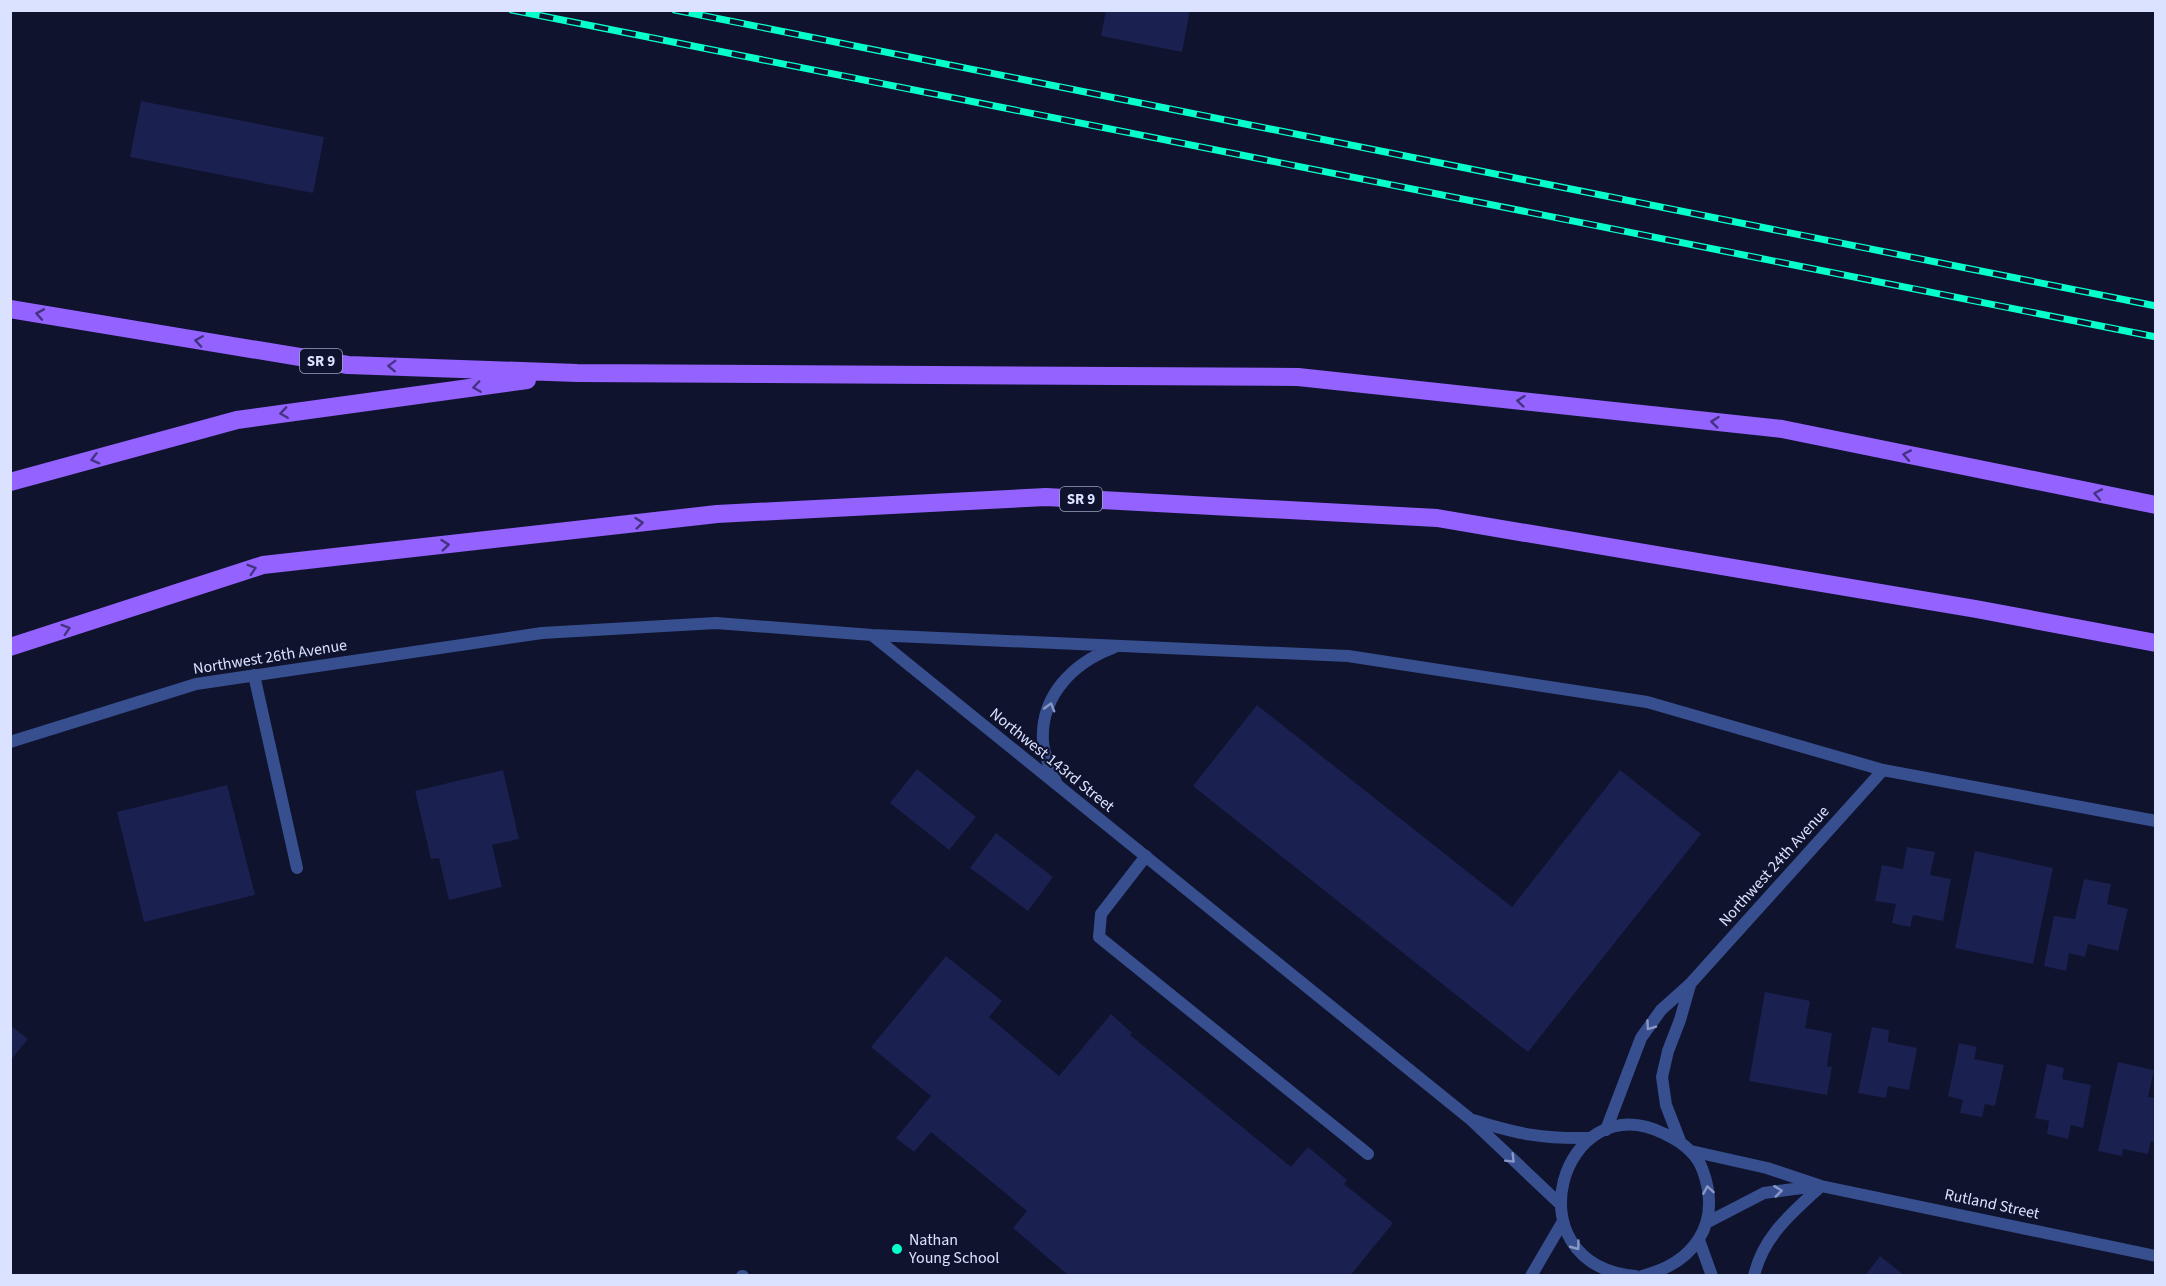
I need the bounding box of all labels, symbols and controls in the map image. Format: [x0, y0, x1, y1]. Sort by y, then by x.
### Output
one-way arrow [35, 309, 44, 321]
one-way arrow [195, 335, 204, 347]
road number: SR 9 [300, 349, 342, 373]
one-way arrow [388, 360, 397, 373]
one-way arrow [473, 380, 482, 392]
one-way arrow [1517, 395, 1526, 408]
one-way arrow [279, 407, 289, 419]
one-way arrow [1710, 416, 1720, 429]
one-way arrow [1902, 449, 1912, 462]
one-way arrow [90, 452, 101, 464]
road number: SR 9 [1060, 487, 1102, 511]
one-way arrow [2093, 488, 2103, 501]
one-way arrow [634, 517, 643, 530]
one-way arrow [440, 539, 449, 551]
one-way arrow [246, 564, 257, 576]
one-way arrow [60, 624, 71, 636]
street label: Northwest 26th Avenue [191, 634, 349, 680]
one-way arrow [1043, 702, 1055, 713]
street label: Northwest 143rd Street [985, 703, 1119, 818]
street label: Northwest 24th Avenue [1714, 801, 1834, 931]
one-way arrow [1646, 1019, 1657, 1030]
one-way arrow [1504, 1151, 1515, 1162]
street label: Rutland Street [1943, 1183, 2042, 1225]
one-way arrow [1702, 1185, 1715, 1195]
one-way arrow [1774, 1186, 1783, 1198]
place label: Nathan Young School [908, 1229, 999, 1269]
one-way arrow [1568, 1239, 1579, 1250]
marker: Nathan Young School [890, 1242, 904, 1256]

